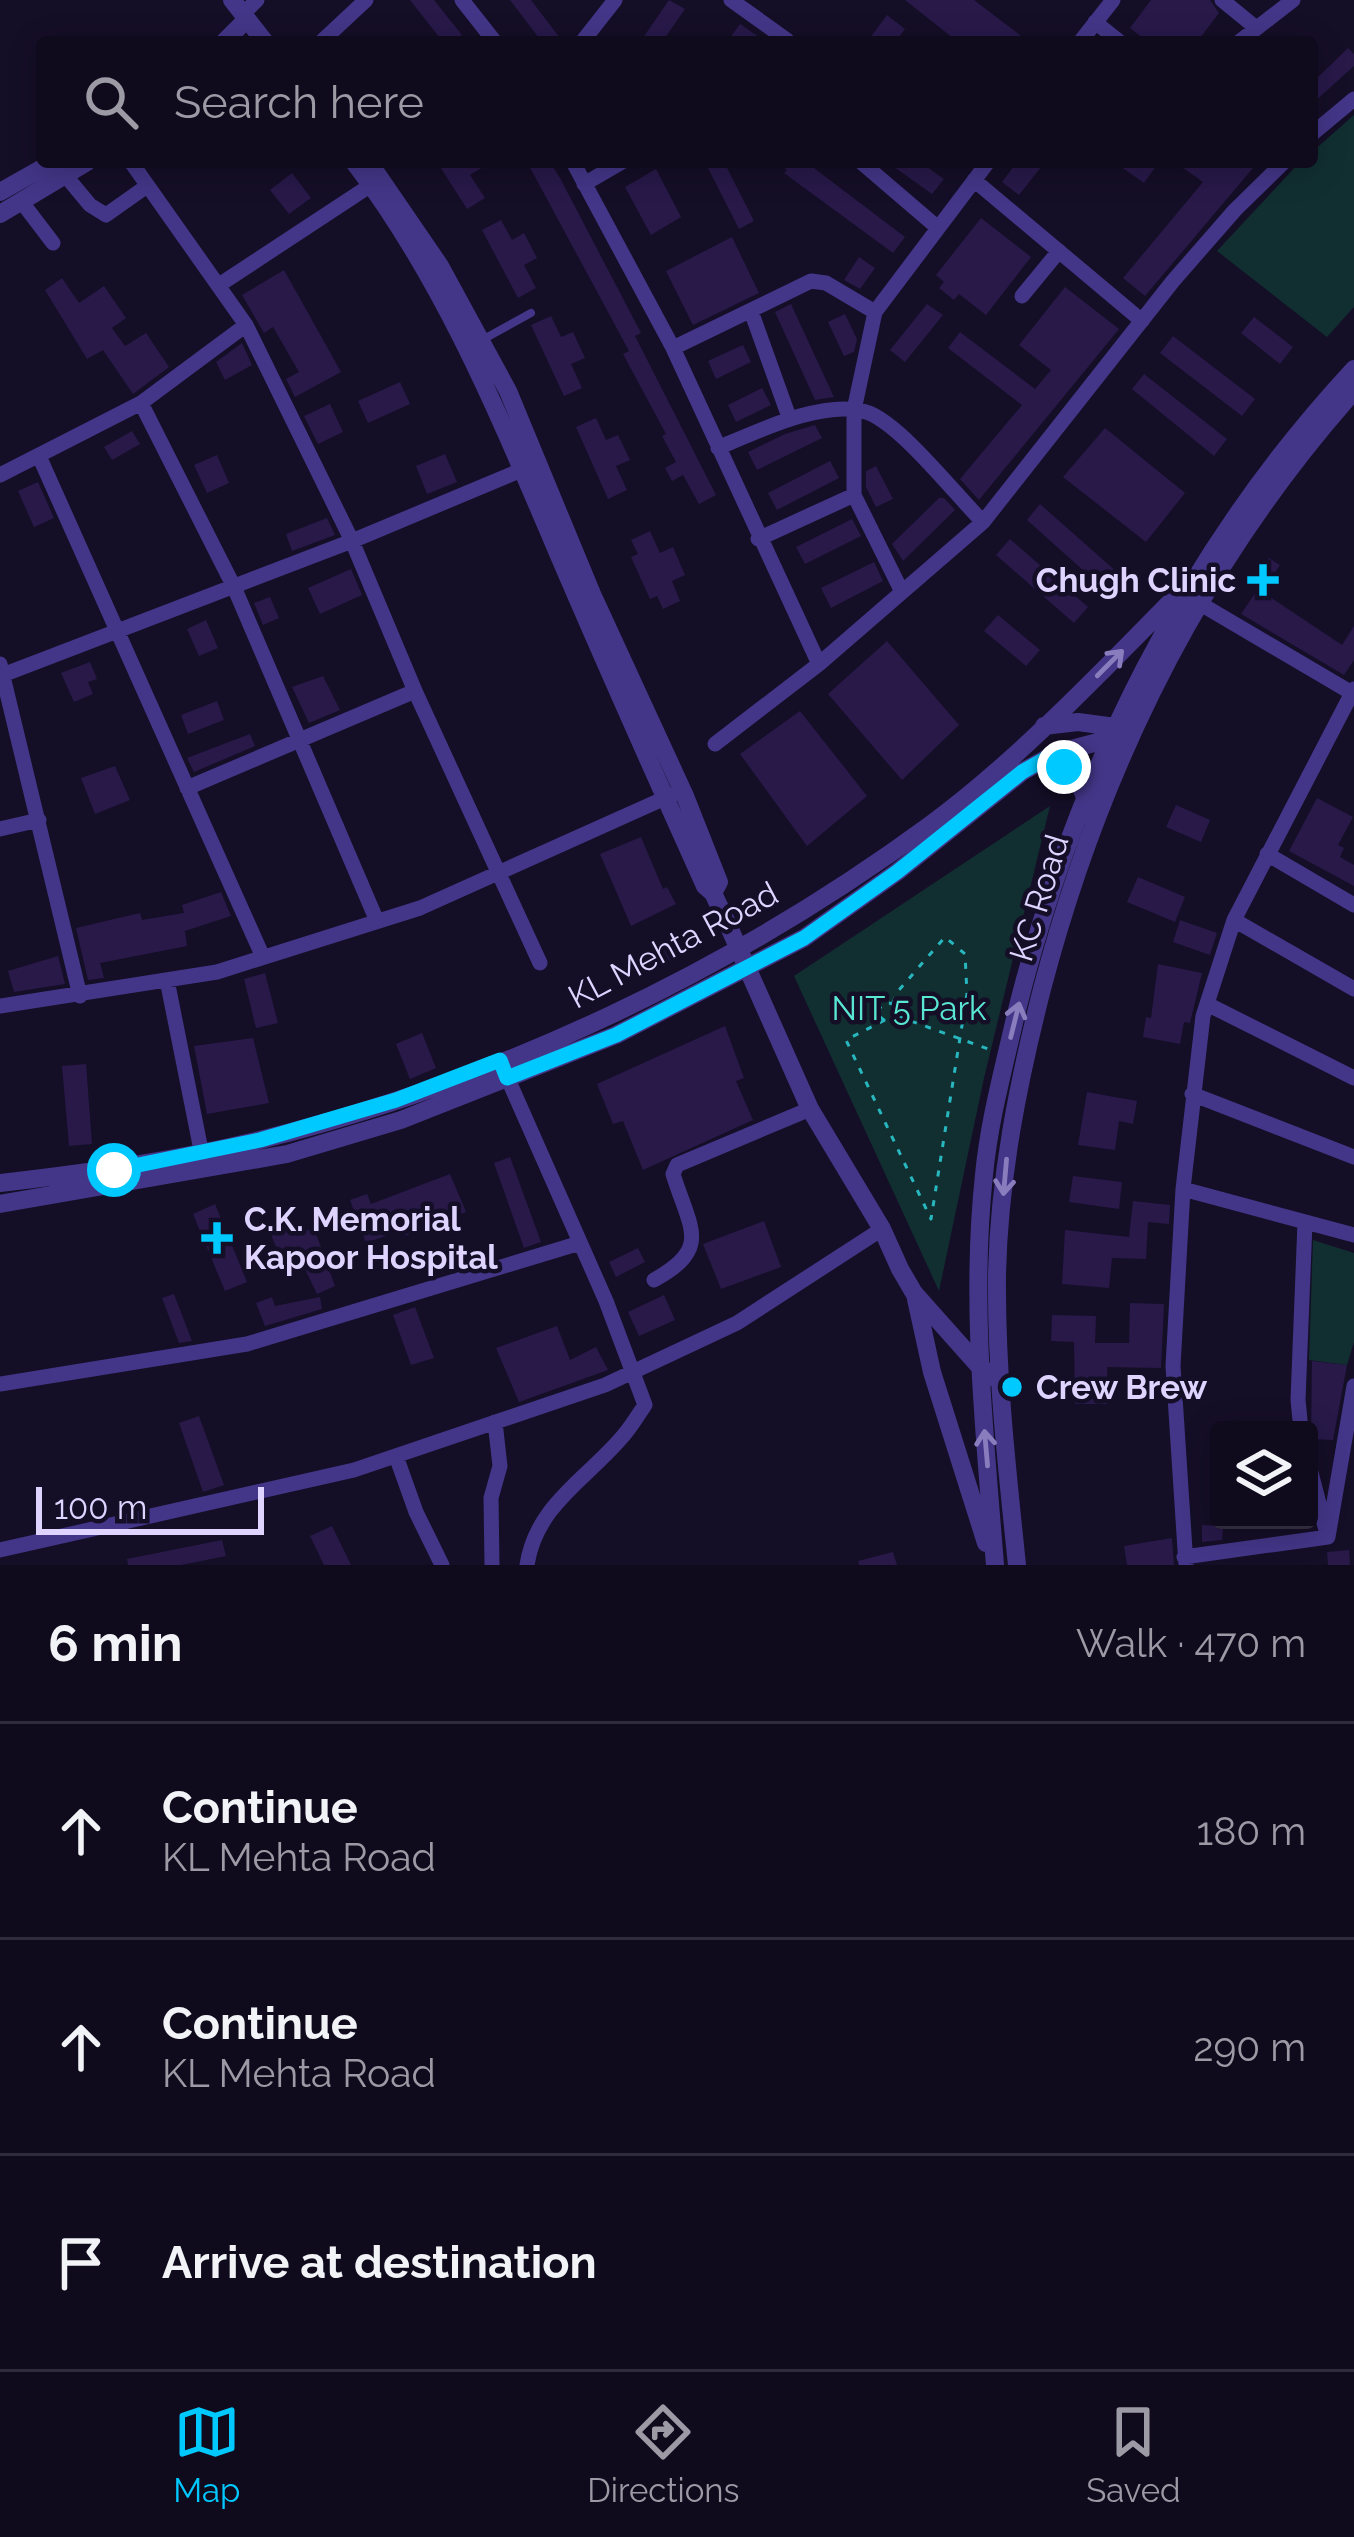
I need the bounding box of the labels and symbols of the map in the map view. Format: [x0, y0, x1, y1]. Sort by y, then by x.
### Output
place label: Chugh Clinic [1036, 561, 1236, 600]
marker: Chugh Clinic [1247, 564, 1279, 596]
one-way arrow [1095, 649, 1124, 678]
route end [1037, 740, 1091, 794]
street label: KC Road [1001, 830, 1077, 966]
street label: KL Mehta Road [562, 873, 784, 1017]
park label: NIT 5 Park [831, 989, 987, 1028]
one-way arrow [1005, 1002, 1027, 1040]
route start [87, 1143, 141, 1197]
one-way arrow [993, 1157, 1016, 1196]
place label: C.K. Memorial Kapoor Hospital [244, 1200, 498, 1277]
marker: C.K. Memorial Kapoor Hospital [201, 1222, 233, 1254]
place label: Crew Brew [1036, 1368, 1207, 1407]
marker: Crew Brew [999, 1374, 1025, 1400]
one-way arrow [974, 1429, 997, 1468]
scale bar [36, 1481, 264, 1534]

